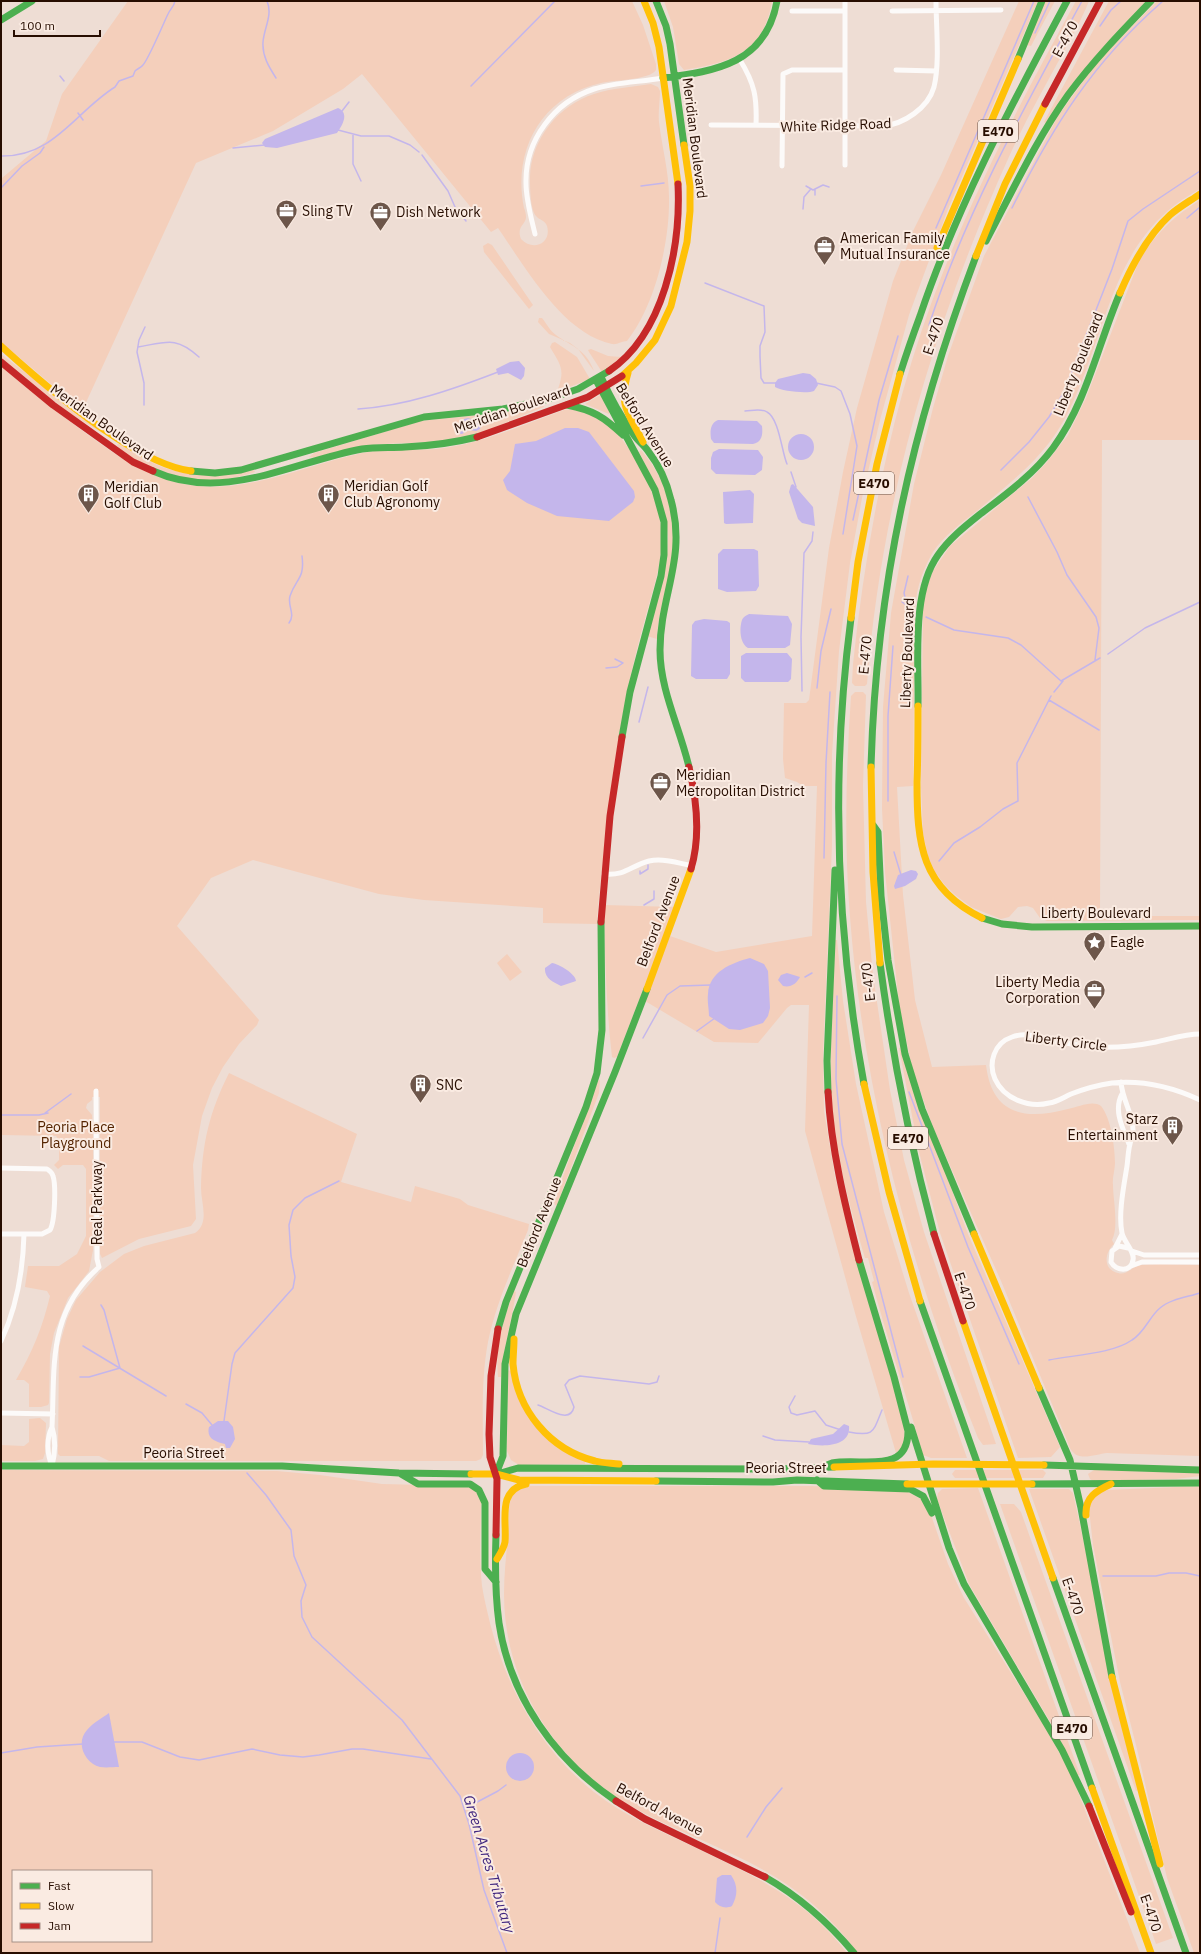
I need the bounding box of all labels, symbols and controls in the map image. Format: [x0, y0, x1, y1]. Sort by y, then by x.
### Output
scale bar [14, 12, 100, 38]
text: 100 m [20, 18, 55, 33]
street label: E-470 [1048, 18, 1082, 60]
street label: Meridian Boulevard [679, 76, 711, 200]
street label: White Ridge Road [780, 114, 892, 136]
road number: E470 [978, 120, 1018, 142]
office icon: Sling TV [274, 198, 300, 231]
office icon: Dish Network [368, 199, 394, 232]
place label: Sling TV [302, 202, 353, 220]
place label: Dish Network [396, 203, 481, 221]
place label: American Family Mutual Insurance [840, 229, 951, 263]
office icon: American Family Mutual Insurance [811, 233, 837, 266]
street label: Liberty Boulevard [1049, 309, 1107, 419]
street label: E-470 [918, 315, 948, 357]
street label: Belford Avenue [612, 379, 678, 471]
street label: Meridian Boulevard [47, 380, 157, 464]
street label: Meridian Boulevard [451, 381, 573, 437]
road number: E470 [854, 472, 894, 494]
place label: Meridian Golf Club Agronomy [344, 477, 440, 511]
place label: Meridian Golf Club [104, 478, 162, 512]
building icon: Meridian Golf Club Agronomy [315, 481, 341, 514]
building icon: Meridian Golf Club [76, 482, 102, 515]
street label: Liberty Boulevard [896, 597, 918, 709]
street label: E-470 [854, 635, 876, 675]
place label: Meridian Metropolitan District [676, 766, 805, 800]
office icon: Meridian Metropolitan District [648, 770, 674, 803]
street label: Belford Avenue [632, 873, 684, 969]
street label: Liberty Boulevard [1041, 904, 1151, 922]
place icon: Eagle [1082, 929, 1108, 962]
place label: Eagle [1110, 933, 1145, 951]
street label: E-470 [857, 962, 879, 1002]
place label: Liberty Media Corporation [995, 973, 1081, 1007]
office icon: Liberty Media Corporation [1082, 977, 1108, 1010]
street label: Liberty Circle [1024, 1027, 1108, 1055]
building icon: SNC [408, 1072, 434, 1105]
place label: SNC [436, 1076, 463, 1094]
place label: Starz Entertainment [1068, 1110, 1158, 1144]
building icon: Starz Entertainment [1160, 1114, 1186, 1147]
park label: Peoria Place Playground [37, 1118, 115, 1152]
road number: E470 [888, 1127, 928, 1149]
street label: Real Parkway [88, 1161, 106, 1245]
street label: Belford Avenue [513, 1174, 565, 1270]
street label: E-470 [950, 1270, 980, 1312]
street label: Peoria Street [143, 1444, 225, 1462]
street label: Peoria Street [745, 1459, 827, 1477]
street label: E-470 [1058, 1575, 1088, 1617]
road number: E470 [1052, 1717, 1092, 1739]
street label: Belford Avenue [613, 1778, 707, 1840]
water label: Green Acres Tributary [459, 1793, 520, 1936]
legend [12, 1870, 152, 1942]
text: Fast [48, 1878, 71, 1893]
street label: E-470 [1136, 1892, 1166, 1934]
text: Slow [48, 1898, 74, 1913]
text: Jam [48, 1918, 71, 1933]

